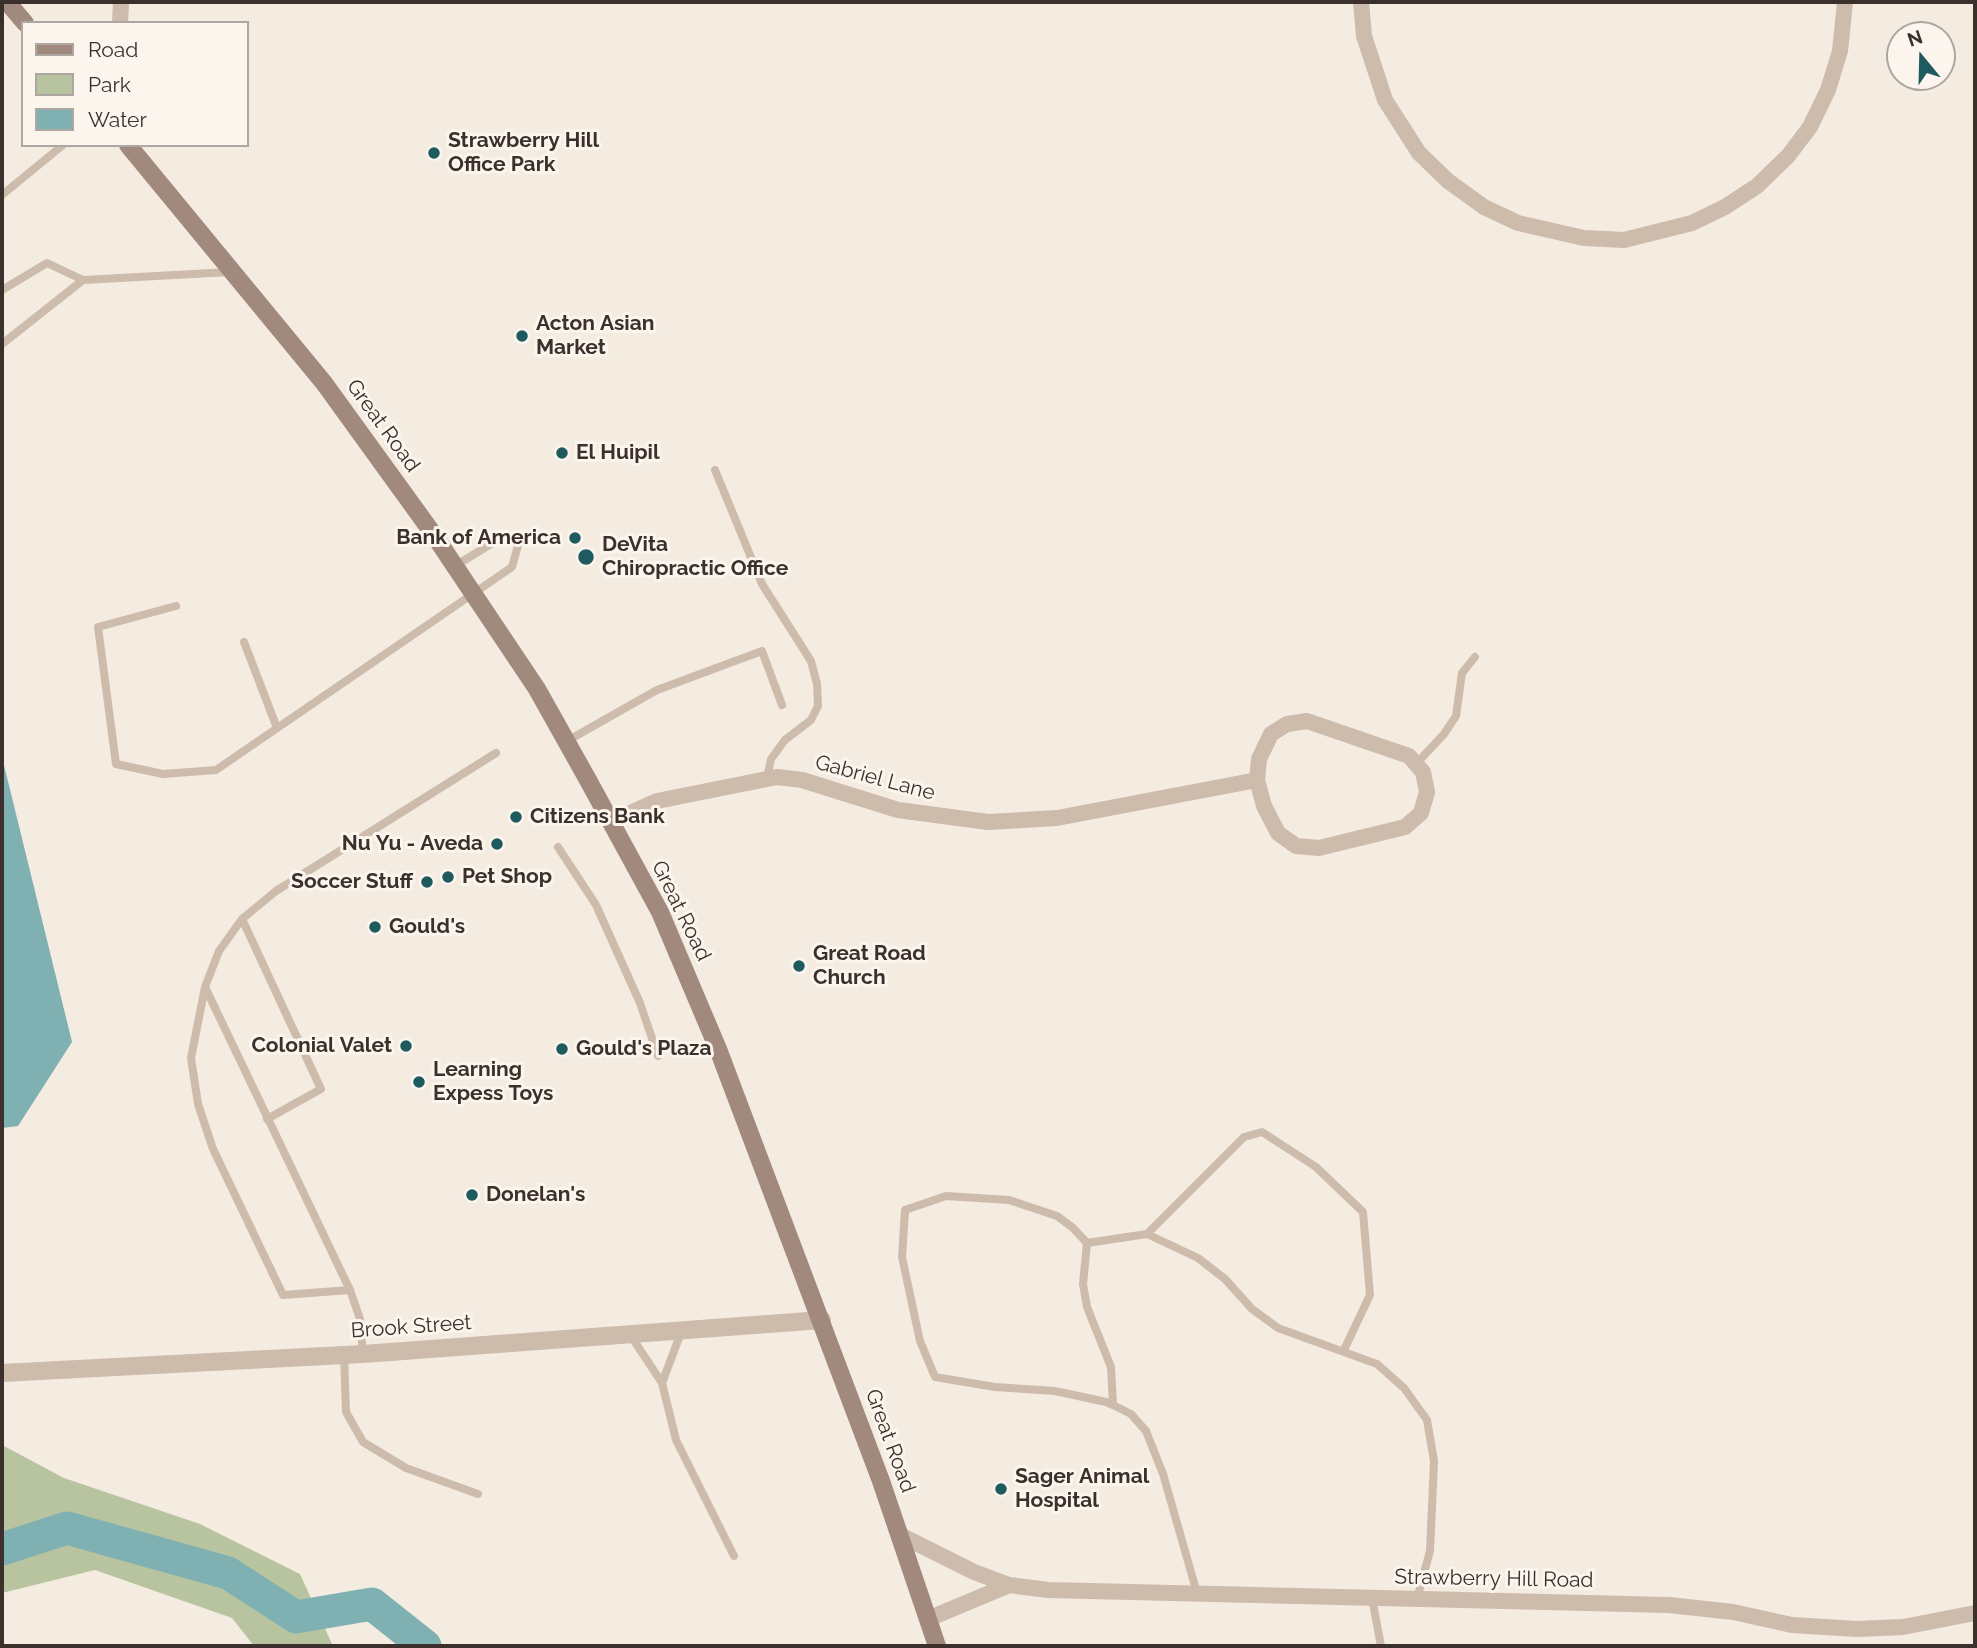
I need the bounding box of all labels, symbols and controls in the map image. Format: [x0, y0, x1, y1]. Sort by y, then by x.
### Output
legend [21, 21, 248, 147]
north arrow [1886, 21, 1956, 91]
text: N [1904, 25, 1925, 51]
text: Road [88, 37, 138, 62]
text: Park [88, 72, 131, 97]
text: Water [88, 107, 147, 132]
place label: Strawberry Hill Office Park [448, 128, 599, 178]
marker: Strawberry Hill Office Park [426, 145, 442, 161]
place label: Acton Asian Market [536, 311, 654, 361]
marker: Acton Asian Market [514, 328, 530, 344]
street label: Great Road [341, 375, 425, 477]
place label: El Huipil [576, 440, 660, 466]
marker: El Huipil [554, 445, 570, 461]
place label: Bank of America [396, 525, 561, 551]
marker: Bank of America [567, 530, 583, 546]
place label: DeVita Chiropractic Office [602, 532, 788, 582]
marker: DeVita Chiropractic Office [576, 547, 596, 567]
street label: Gabriel Lane [812, 750, 938, 806]
place label: Citizens Bank [530, 804, 665, 830]
marker: Citizens Bank [508, 809, 524, 825]
place label: Nu Yu - Aveda [342, 831, 483, 857]
marker: Nu Yu - Aveda [489, 836, 505, 852]
street label: Great Road [646, 857, 716, 965]
place label: Pet Shop [462, 864, 552, 890]
place label: Soccer Stuff [291, 869, 413, 895]
marker: Pet Shop [440, 869, 456, 885]
marker: Soccer Stuff [419, 874, 435, 890]
place label: Gould's [389, 914, 465, 940]
marker: Gould's [367, 919, 383, 935]
place label: Great Road Church [813, 941, 926, 991]
marker: Great Road Church [791, 958, 807, 974]
place label: Colonial Valet [252, 1033, 392, 1059]
place label: Gould's Plaza [576, 1036, 711, 1062]
marker: Colonial Valet [398, 1038, 414, 1054]
marker: Gould's Plaza [554, 1041, 570, 1057]
place label: Learning Expess Toys [433, 1057, 553, 1107]
marker: Learning Expess Toys [411, 1074, 427, 1090]
place label: Donelan's [486, 1182, 585, 1208]
marker: Donelan's [464, 1187, 480, 1203]
street label: Brook Street [350, 1310, 472, 1344]
street label: Great Road [860, 1386, 920, 1496]
place label: Sager Animal Hospital [1015, 1464, 1149, 1514]
marker: Sager Animal Hospital [993, 1481, 1009, 1497]
street label: Strawberry Hill Road [1394, 1565, 1594, 1593]

